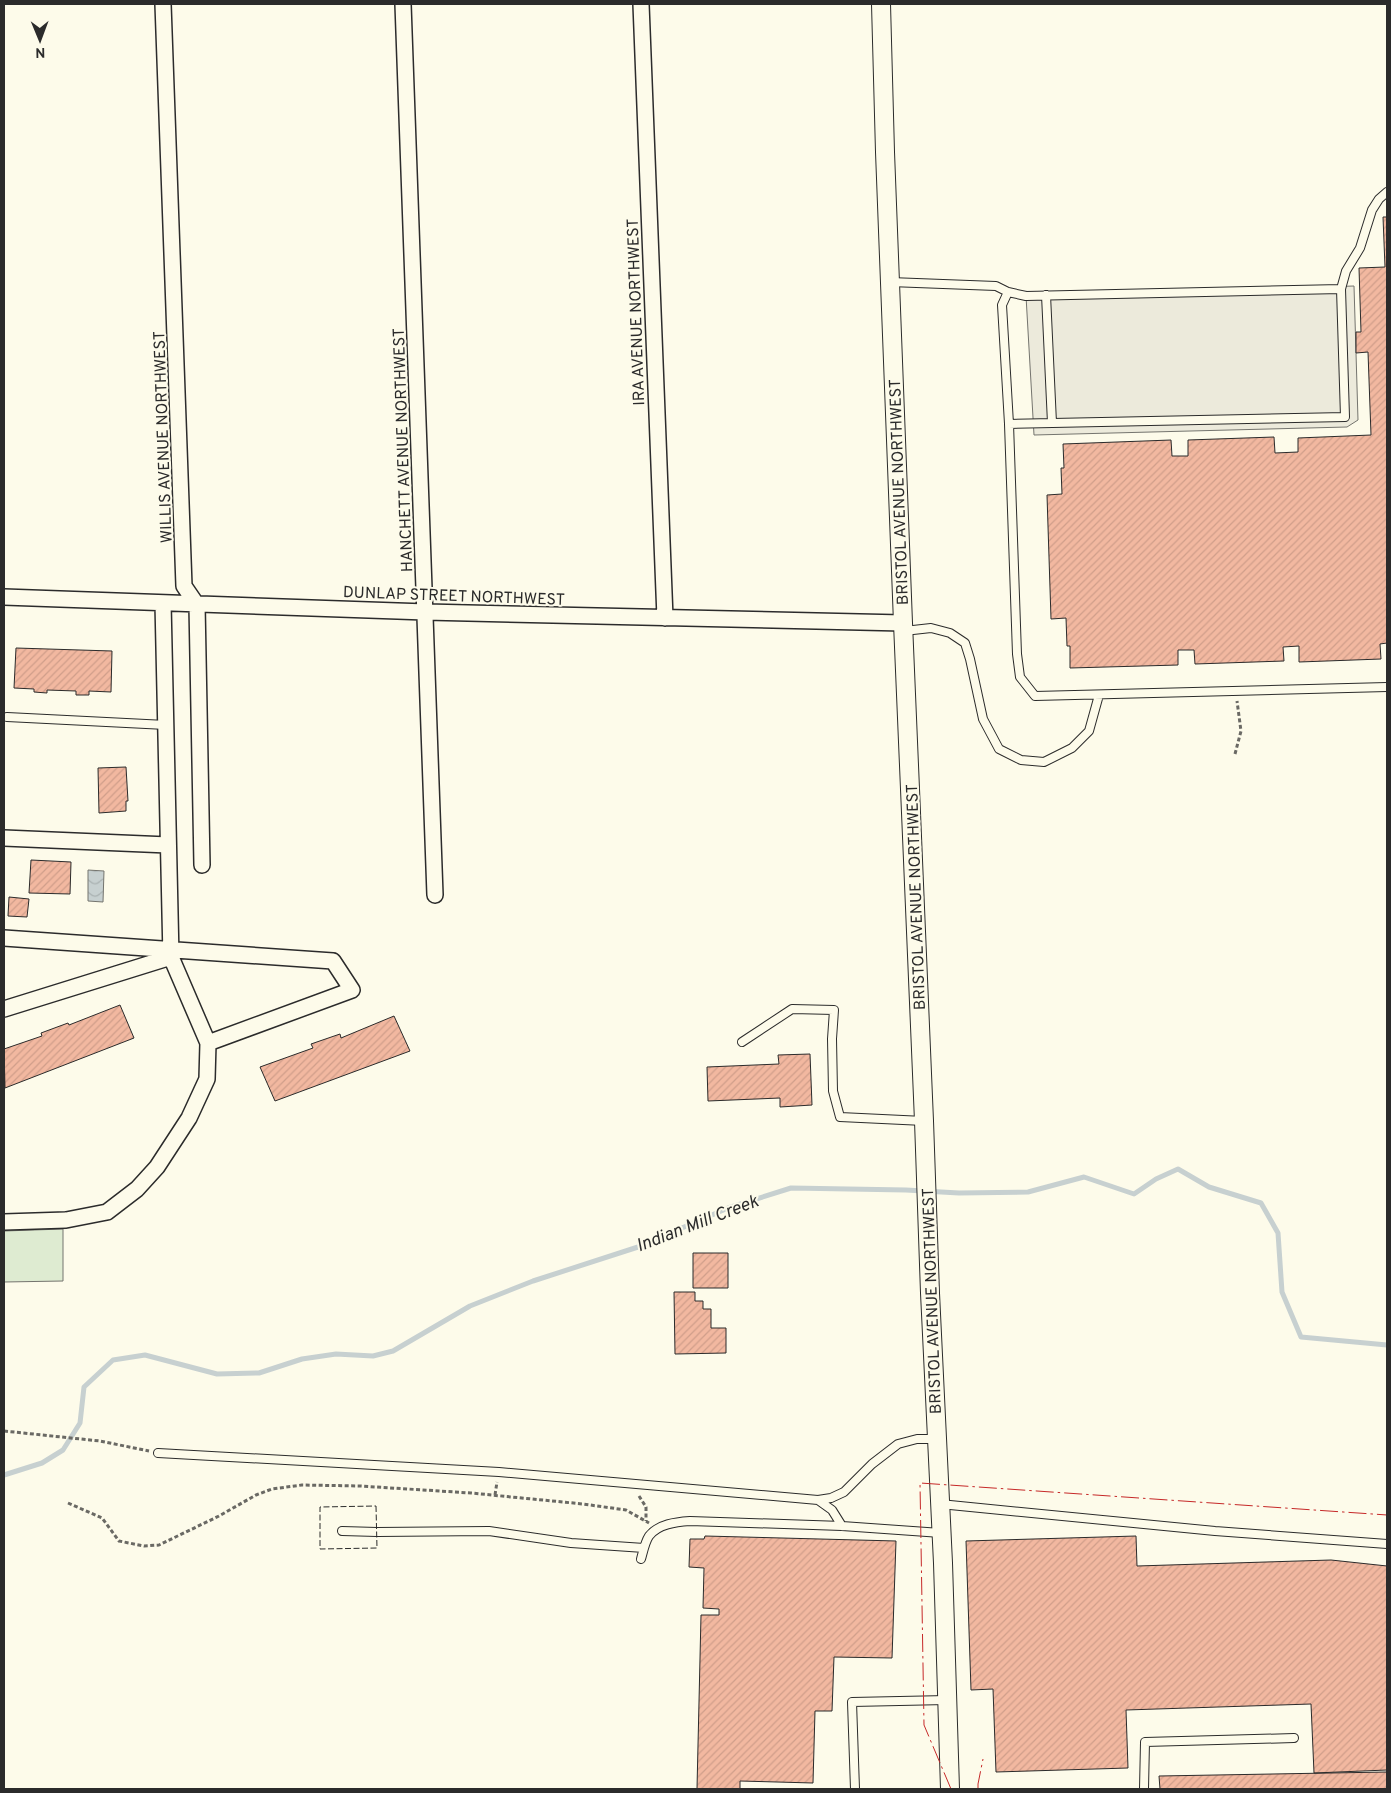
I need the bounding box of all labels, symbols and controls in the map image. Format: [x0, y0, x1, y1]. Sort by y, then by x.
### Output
north arrow [15, 15, 65, 65]
text: N [35, 43, 45, 60]
street label: IRA AVENUE NORTHWEST [624, 218, 650, 406]
street label: HANCHETT AVENUE NORTHWEST [390, 327, 418, 572]
street label: WILLIS AVENUE NORTHWEST [150, 330, 178, 543]
street label: BRISTOL AVENUE NORTHWEST [886, 378, 914, 605]
street label: DUNLAP STREET NORTHWEST [343, 583, 565, 611]
street label: BRISTOL AVENUE NORTHWEST [903, 783, 931, 1010]
street label: BRISTOL AVENUE NORTHWEST [919, 1187, 947, 1414]
water label: Indian Mill Creek [633, 1190, 763, 1258]

